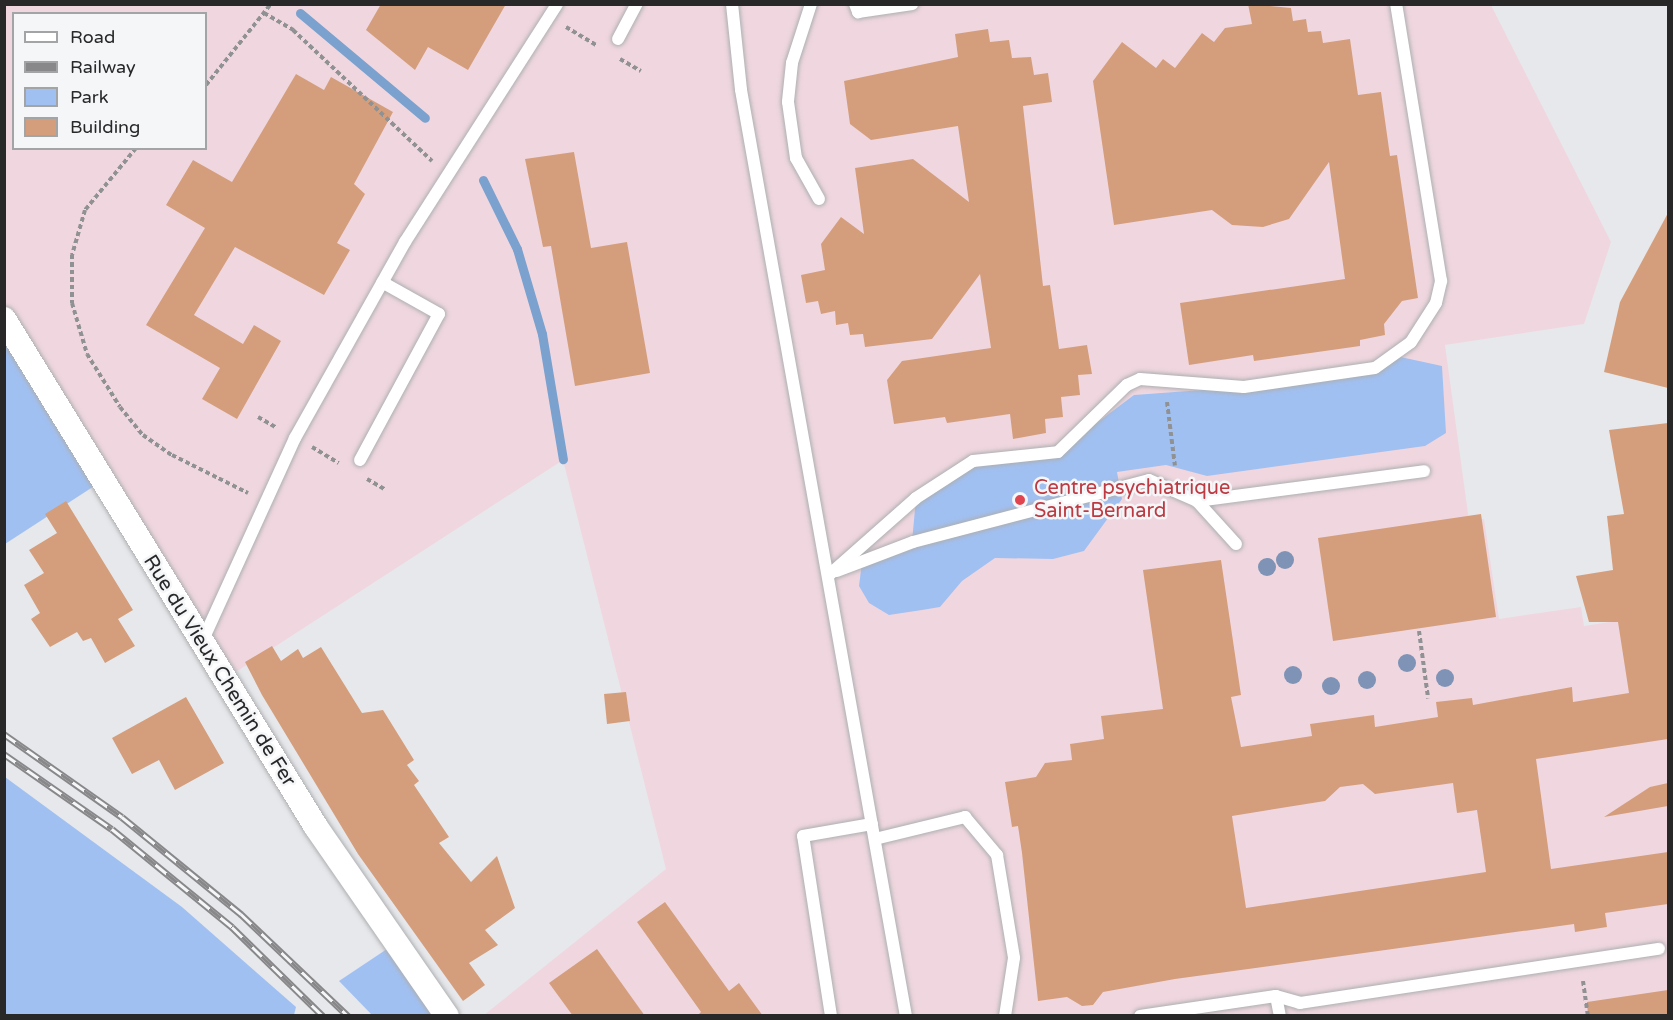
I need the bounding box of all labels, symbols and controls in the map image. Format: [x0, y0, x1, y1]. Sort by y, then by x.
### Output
legend [12, 12, 207, 150]
text: Road [70, 26, 115, 48]
text: Railway [70, 56, 136, 78]
text: Park [70, 86, 108, 108]
text: Building [70, 116, 140, 138]
place label: Centre psychiatrique Saint-Bernard [1034, 476, 1230, 523]
marker: Centre psychiatrique Saint-Bernard [1011, 491, 1029, 509]
street label: Rue du Vieux Chemin de Fer [138, 551, 300, 791]

